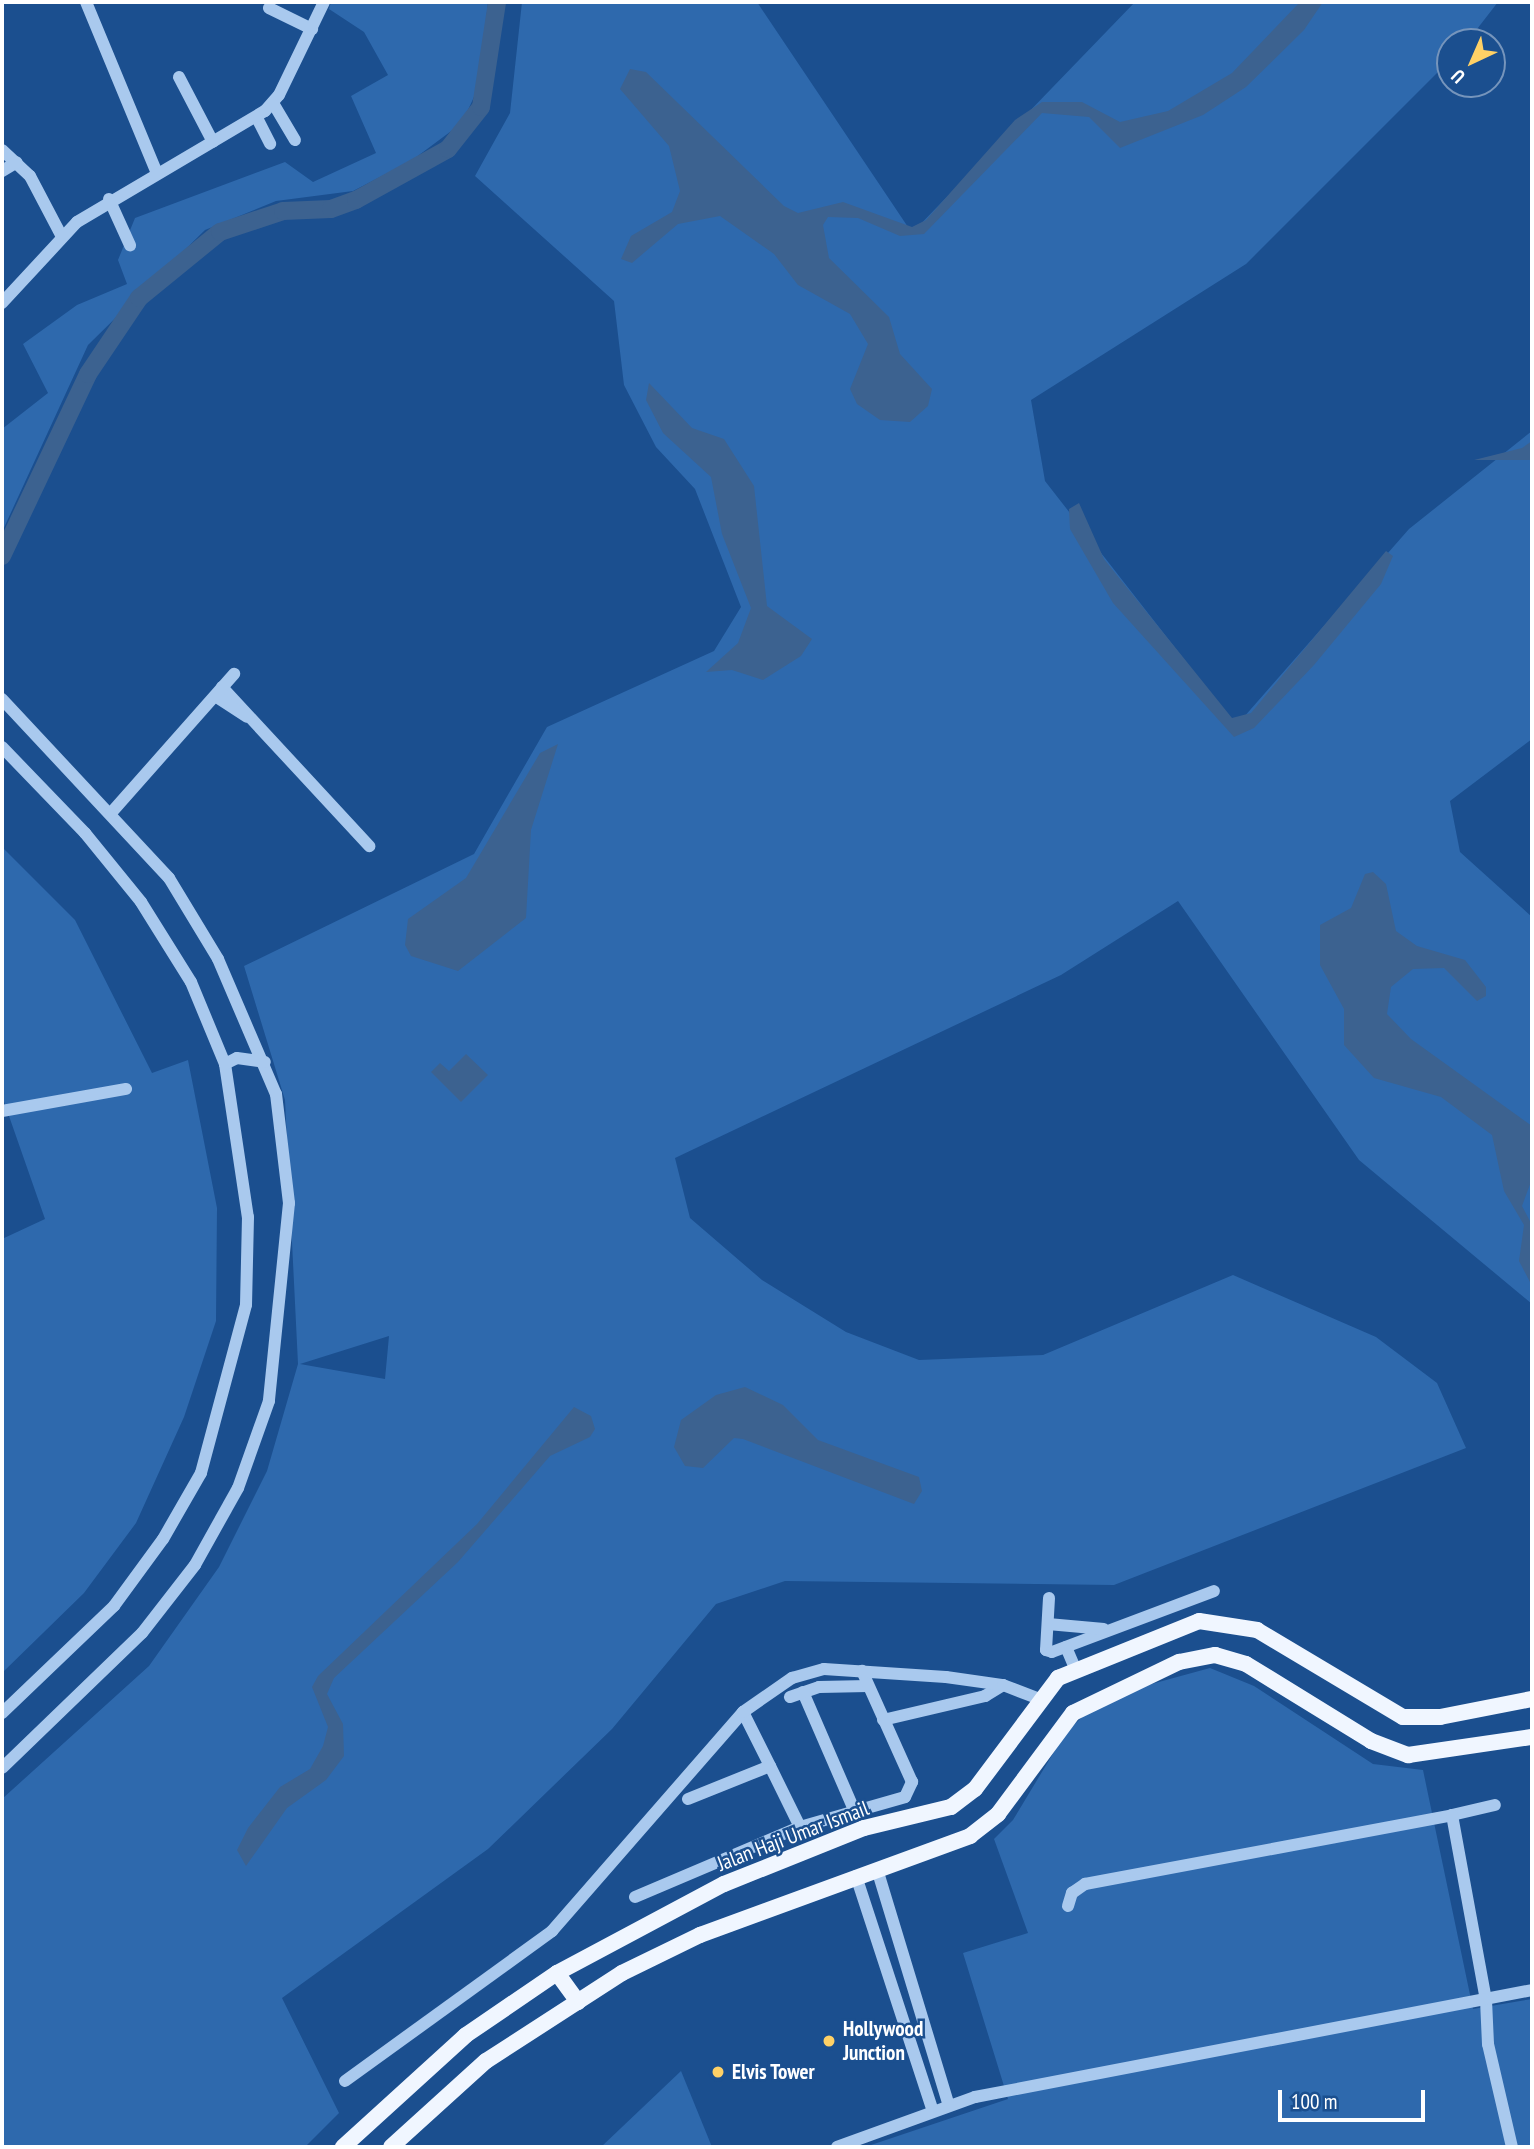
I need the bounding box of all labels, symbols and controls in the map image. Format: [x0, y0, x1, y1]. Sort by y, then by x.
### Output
north arrow [1436, 28, 1506, 98]
text: U [1446, 65, 1470, 89]
street label: Jalan Haji Umar Ismail [714, 1796, 872, 1876]
place label: Hollywood Junction [843, 2016, 923, 2066]
marker: Hollywood Junction [821, 2033, 837, 2049]
place label: Elvis Tower [732, 2059, 815, 2085]
marker: Elvis Tower [710, 2064, 726, 2080]
scale bar [1282, 2076, 1429, 2120]
text: 100 m [1291, 2088, 1337, 2115]

